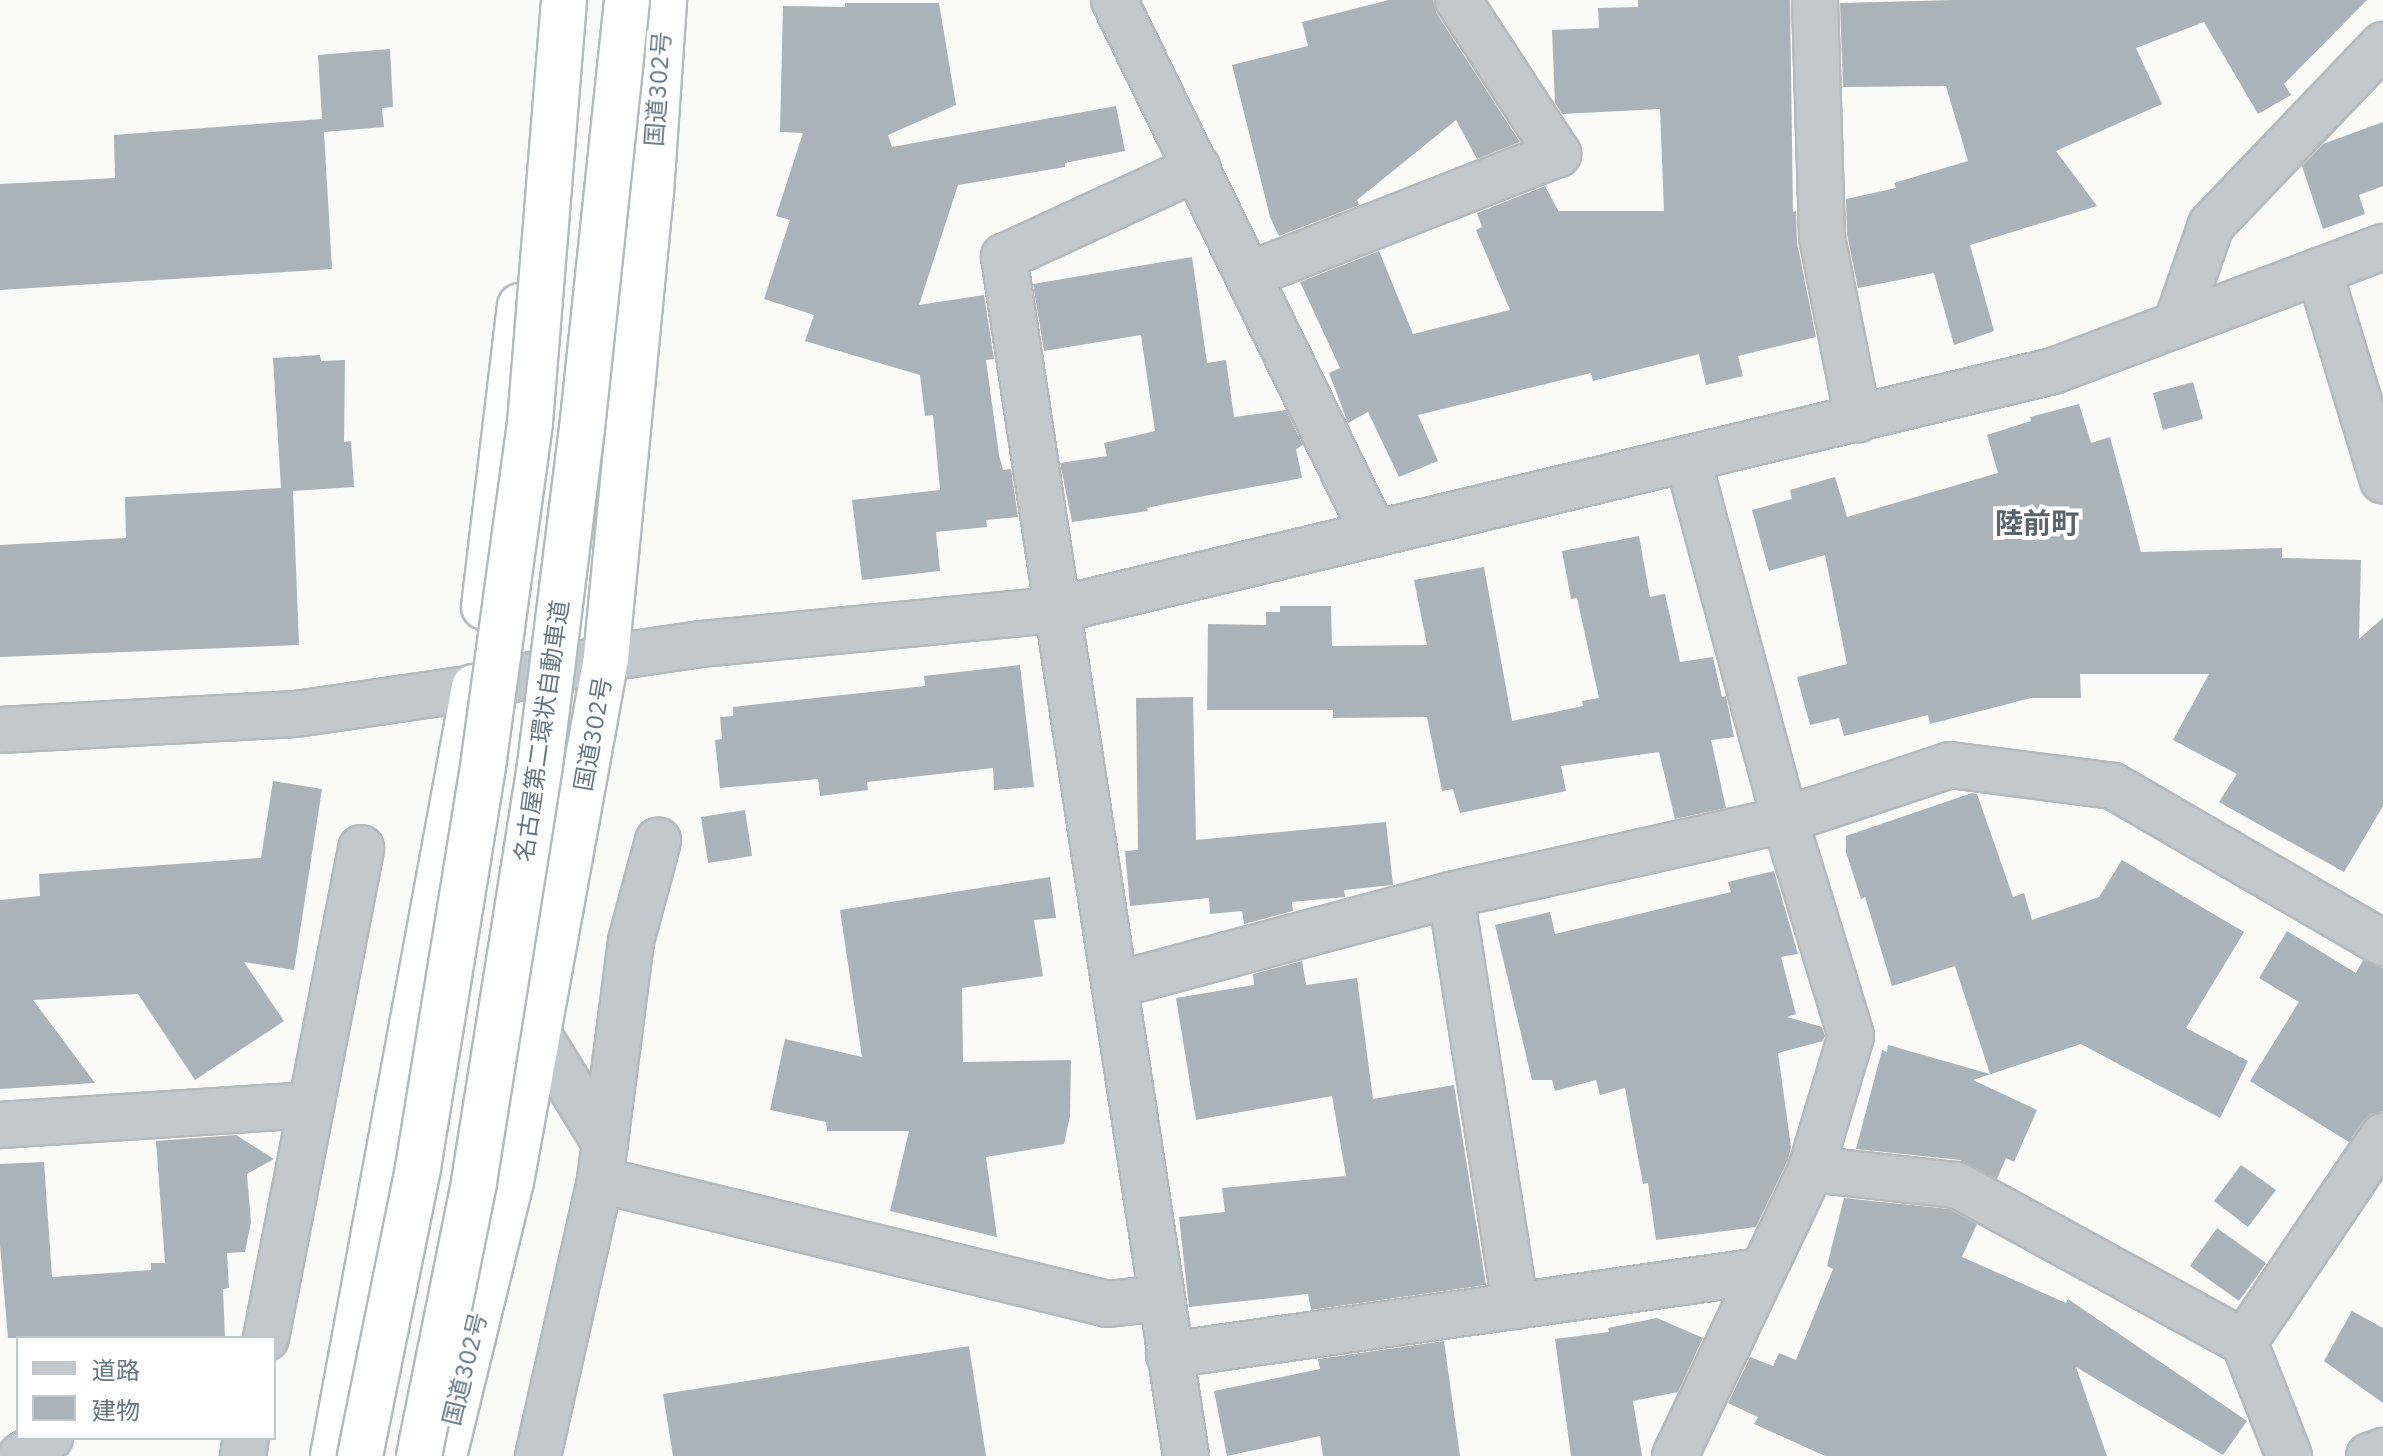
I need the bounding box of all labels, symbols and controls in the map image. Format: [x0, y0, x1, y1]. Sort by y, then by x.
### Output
street label: 国道302号 [640, 31, 676, 147]
district label: 陸前町 [1995, 506, 2079, 540]
street label: 名古屋第二環状自動車道 [509, 598, 575, 864]
street label: 国道302号 [569, 675, 617, 793]
street label: 国道302号 [437, 1310, 493, 1428]
legend [16, 1336, 276, 1440]
text: 道路 [92, 1354, 140, 1386]
text: 建物 [92, 1394, 140, 1426]

